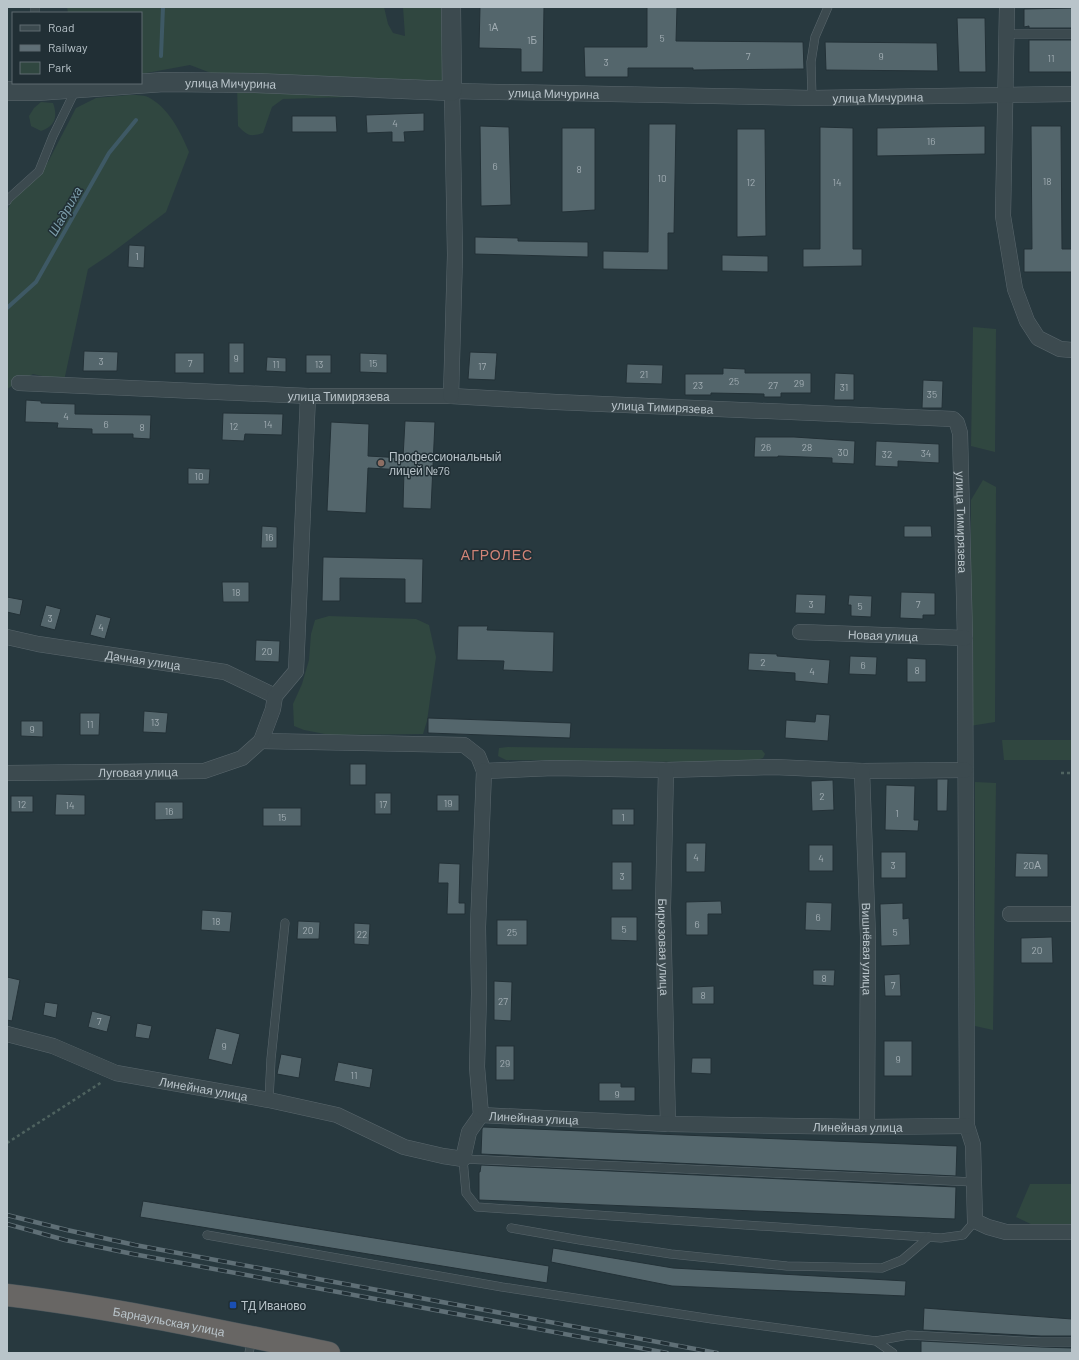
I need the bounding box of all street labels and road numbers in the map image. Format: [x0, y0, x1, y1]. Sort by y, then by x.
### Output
street label: улица Мичурина [185, 75, 277, 91]
street label: улица Мичурина [508, 85, 600, 101]
street label: улица Мичурина [832, 89, 924, 106]
street label: улица Тимирязева [287, 388, 390, 404]
street label: улица Тимирязева [611, 397, 714, 416]
street label: улица Тимирязева [953, 471, 970, 573]
street label: Новая улица [848, 627, 919, 644]
street label: Дачная улица [104, 647, 182, 672]
street label: Луговая улица [98, 764, 178, 780]
street label: Бирюзовая улица [655, 898, 672, 996]
street label: Вишнёвая улица [860, 902, 875, 996]
street label: Линейная улица [158, 1074, 249, 1103]
street label: Линейная улица [489, 1108, 579, 1127]
street label: Линейная улица [813, 1119, 903, 1135]
street label: Барнаульская улица [112, 1304, 226, 1339]

